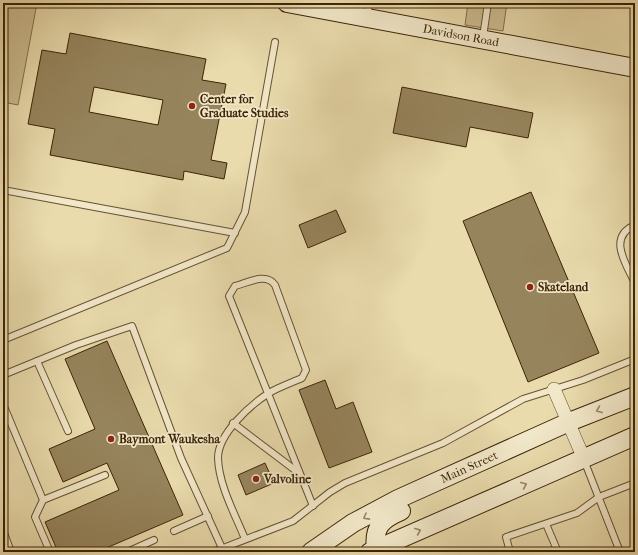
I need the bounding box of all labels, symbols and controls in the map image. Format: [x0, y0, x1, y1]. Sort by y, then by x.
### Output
street label: Davidson Road [422, 22, 501, 50]
place label: Center for Graduate Studies [200, 92, 289, 120]
marker: Center for Graduate Studies [187, 101, 197, 111]
place label: Skateland [538, 280, 589, 294]
marker: Skateland [525, 282, 535, 292]
one-way arrow [595, 406, 602, 414]
place label: Baymont Waukesha [119, 432, 220, 447]
marker: Baymont Waukesha [106, 434, 116, 444]
street label: Main Street [438, 448, 501, 486]
place label: Valvoline [263, 472, 311, 486]
marker: Valvoline [251, 474, 261, 484]
one-way arrow [519, 482, 527, 490]
one-way arrow [363, 512, 370, 519]
one-way arrow [414, 527, 421, 535]

